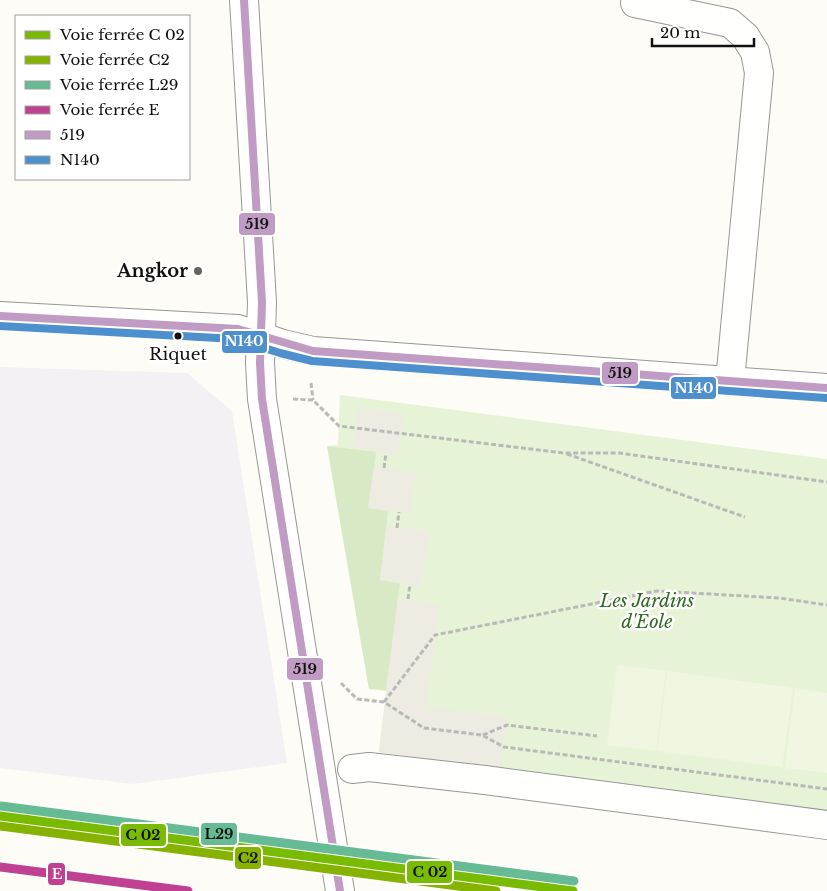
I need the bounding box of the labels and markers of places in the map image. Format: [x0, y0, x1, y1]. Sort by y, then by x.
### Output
place label: Angkor [116, 260, 188, 282]
marker: Angkor [192, 265, 204, 277]
marker: Riquet [173, 331, 183, 341]
place label: Riquet [149, 344, 207, 365]

